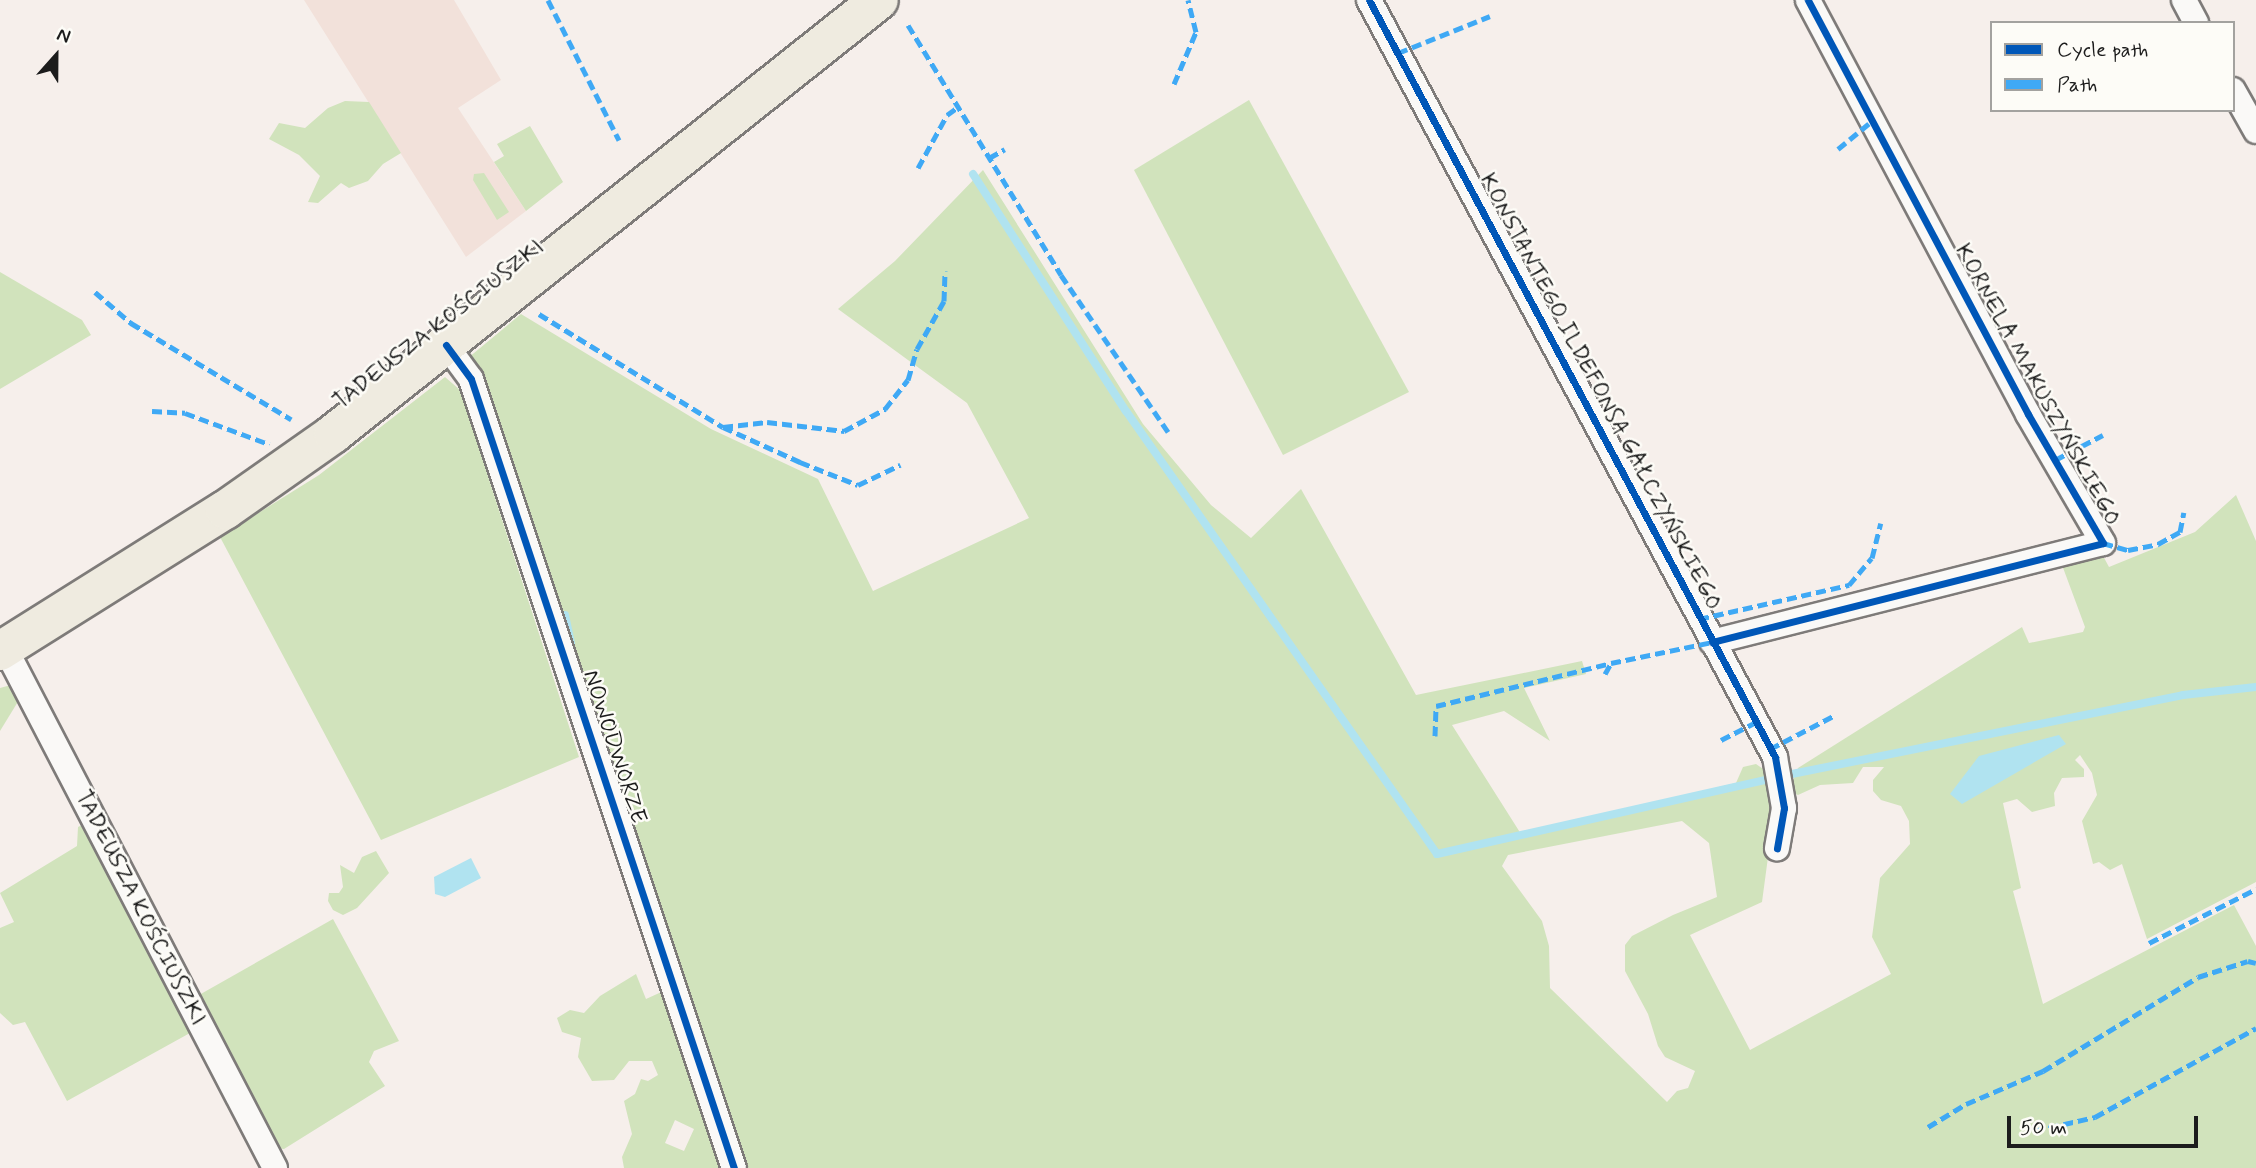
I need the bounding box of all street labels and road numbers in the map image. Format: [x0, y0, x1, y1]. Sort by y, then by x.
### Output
street label: KONSTANTEGO ILDEFONSA GAŁCZYŃSKIEGO [1473, 169, 1727, 615]
street label: TADEUSZA KOŚCIUSZKI [327, 234, 551, 416]
street label: KORNELA MAKUSZYŃSKIEGO [1947, 238, 2127, 532]
street label: NOWODWORZE [576, 667, 652, 827]
street label: TADEUSZA KOŚCIUSZKI [68, 785, 212, 1031]

